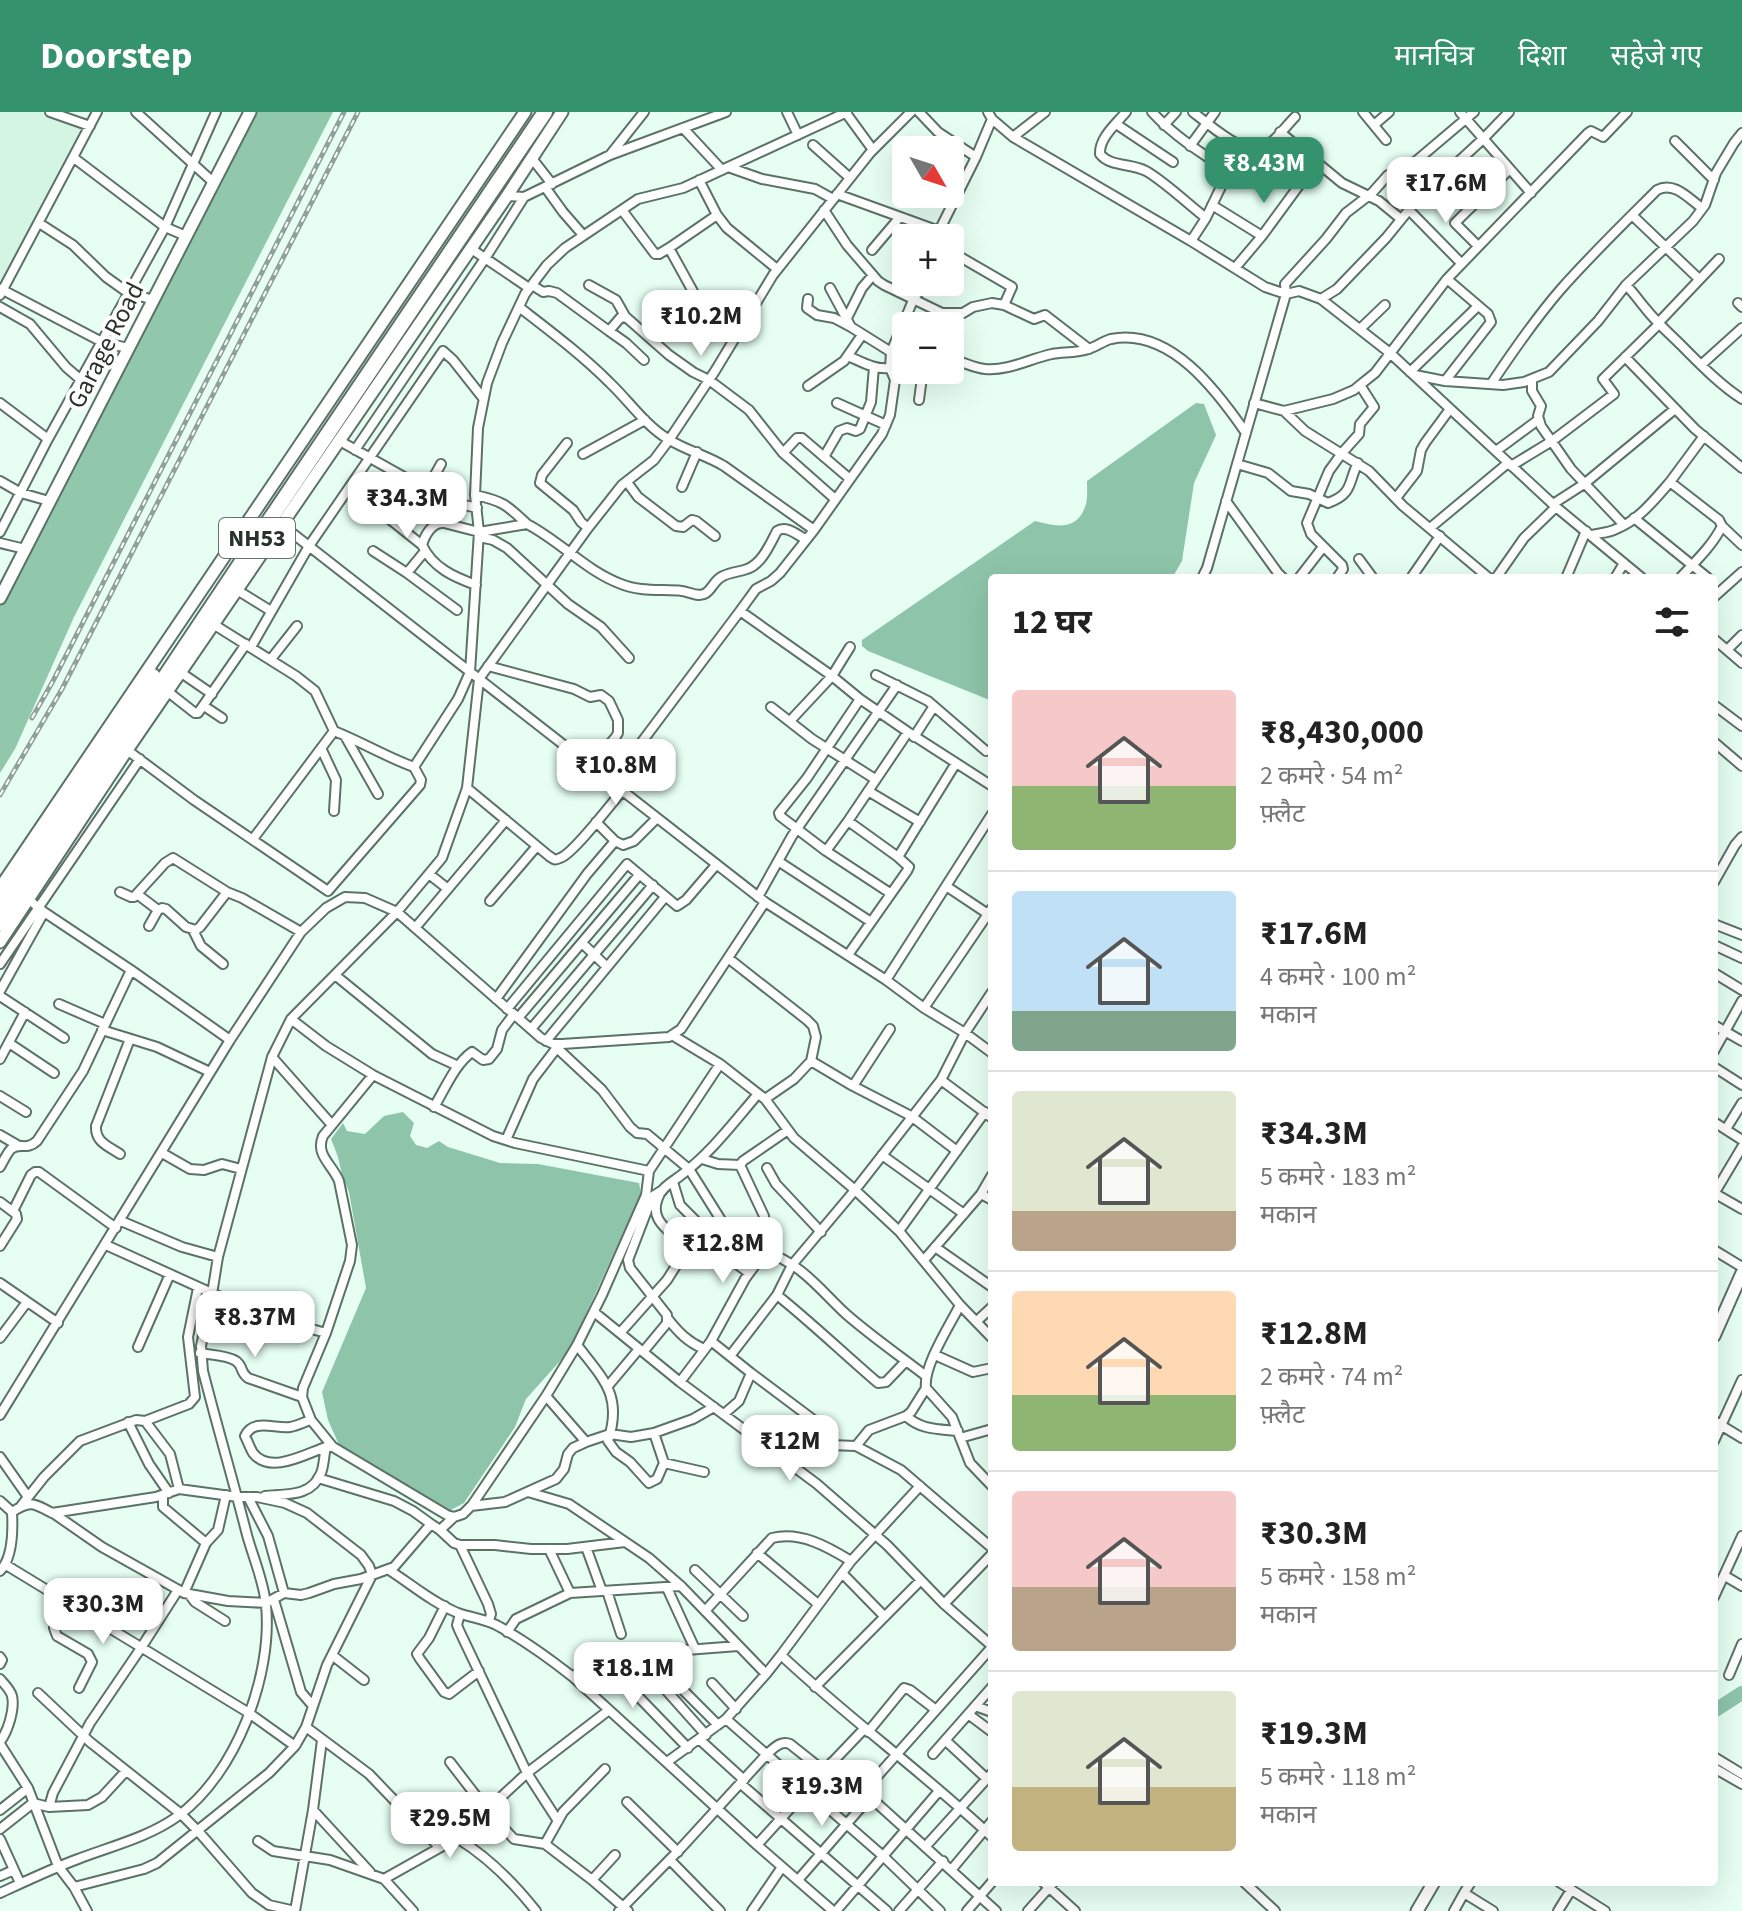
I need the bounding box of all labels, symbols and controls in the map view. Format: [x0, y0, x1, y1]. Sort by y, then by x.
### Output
text: Doorstep [40, 29, 193, 83]
text: मानचित्र [1394, 36, 1474, 76]
text: दिशा [1518, 36, 1567, 76]
text: सहेजे गए [1611, 36, 1702, 76]
north arrow [892, 136, 964, 208]
map controls [892, 136, 964, 384]
pin: ₹8.43M [1199, 137, 1329, 205]
text: ₹8.43M [1223, 144, 1305, 181]
pin: ₹17.6M [1381, 157, 1511, 225]
text: ₹17.6M [1405, 164, 1487, 201]
button: + [892, 224, 964, 296]
street label: Garage Road [58, 276, 153, 415]
pin: ₹10.2M [636, 290, 766, 358]
text: ₹10.2M [660, 297, 742, 334]
button: − [892, 312, 964, 384]
pin: ₹34.3M [342, 472, 472, 540]
text: ₹34.3M [366, 479, 448, 516]
road number: NH53 [219, 518, 295, 558]
text: 12 घर [1012, 598, 1092, 647]
icon: filters [1650, 600, 1694, 644]
text: ₹8,430,000 [1260, 708, 1424, 757]
icon: home [1076, 722, 1172, 818]
pin: ₹10.8M [551, 739, 681, 807]
text: ₹10.8M [575, 746, 657, 783]
text: 2 कमरे · 54 m² [1260, 757, 1403, 794]
text: फ़्लैट [1260, 795, 1305, 832]
text: ₹17.6M [1260, 909, 1368, 958]
icon: home [1076, 923, 1172, 1019]
text: 4 कमरे · 100 m² [1260, 958, 1416, 995]
text: मकान [1260, 996, 1317, 1033]
text: ₹34.3M [1260, 1109, 1368, 1158]
icon: home [1076, 1123, 1172, 1219]
text: 5 कमरे · 183 m² [1260, 1158, 1416, 1195]
text: मकान [1260, 1196, 1317, 1233]
pin: ₹12.8M [658, 1217, 788, 1285]
text: ₹12.8M [682, 1224, 764, 1261]
pin: ₹8.37M [190, 1291, 320, 1359]
text: ₹8.37M [214, 1298, 296, 1335]
text: ₹12.8M [1260, 1309, 1368, 1358]
icon: home [1076, 1323, 1172, 1419]
text: 2 कमरे · 74 m² [1260, 1358, 1403, 1395]
text: फ़्लैट [1260, 1396, 1305, 1433]
pin: ₹12M [743, 1415, 837, 1483]
text: ₹12M [760, 1422, 821, 1459]
text: ₹30.3M [1260, 1509, 1368, 1558]
icon: home [1076, 1523, 1172, 1619]
text: 5 कमरे · 158 m² [1260, 1558, 1416, 1595]
pin: ₹30.3M [38, 1578, 168, 1646]
text: ₹30.3M [62, 1585, 144, 1622]
text: मकान [1260, 1596, 1317, 1633]
pin: ₹18.1M [568, 1642, 698, 1710]
text: ₹18.1M [592, 1649, 674, 1686]
text: ₹19.3M [1260, 1709, 1368, 1758]
icon: home [1076, 1723, 1172, 1819]
text: 5 कमरे · 118 m² [1260, 1758, 1416, 1795]
pin: ₹19.3M [757, 1760, 887, 1828]
text: ₹19.3M [781, 1767, 863, 1804]
pin: ₹29.5M [385, 1792, 515, 1860]
text: मकान [1260, 1796, 1317, 1833]
text: ₹29.5M [409, 1799, 491, 1836]

